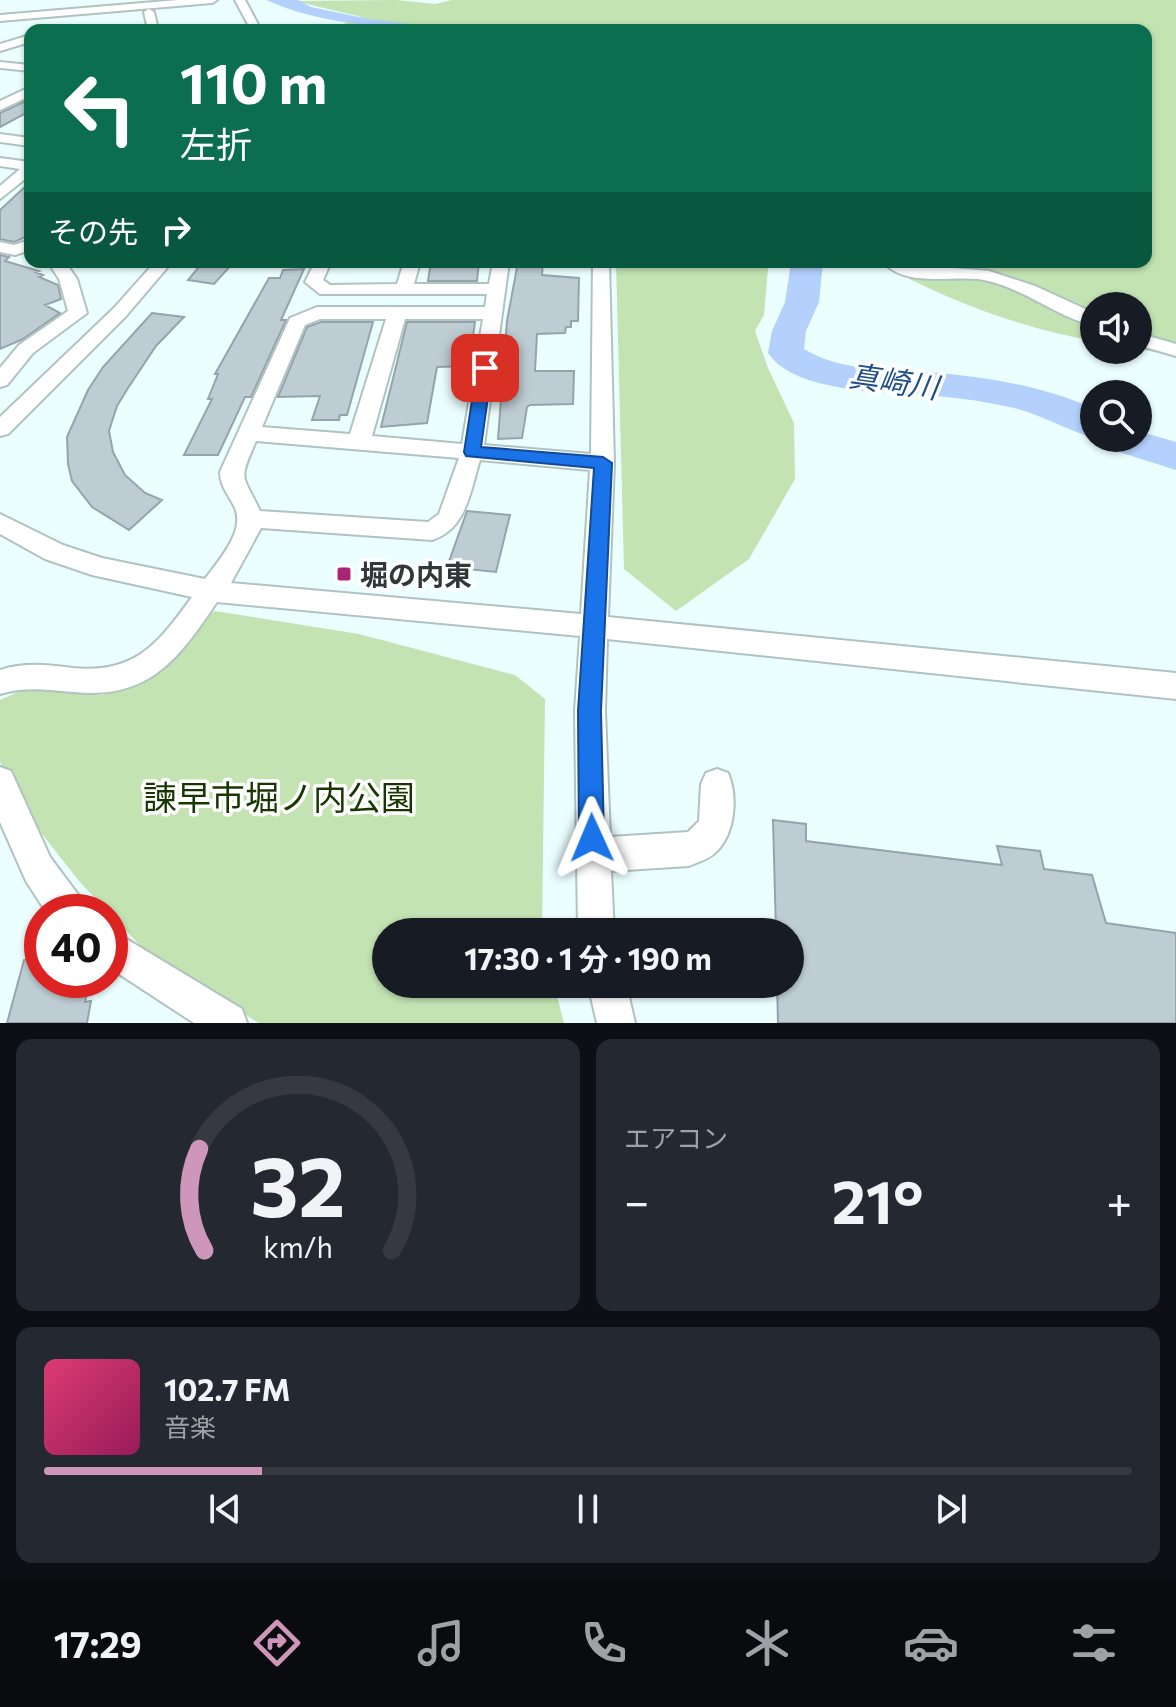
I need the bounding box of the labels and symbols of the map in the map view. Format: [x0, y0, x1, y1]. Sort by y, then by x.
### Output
pin [451, 334, 519, 402]
water label: 真崎川 [847, 355, 944, 405]
place label: 堀の内東 [360, 557, 472, 591]
marker: 堀の内東 [335, 565, 353, 583]
park label: 諫早市堀ノ内公園 [143, 775, 415, 817]
position arrow [550, 796, 634, 880]
speed limit sign: 40 [24, 894, 128, 998]

